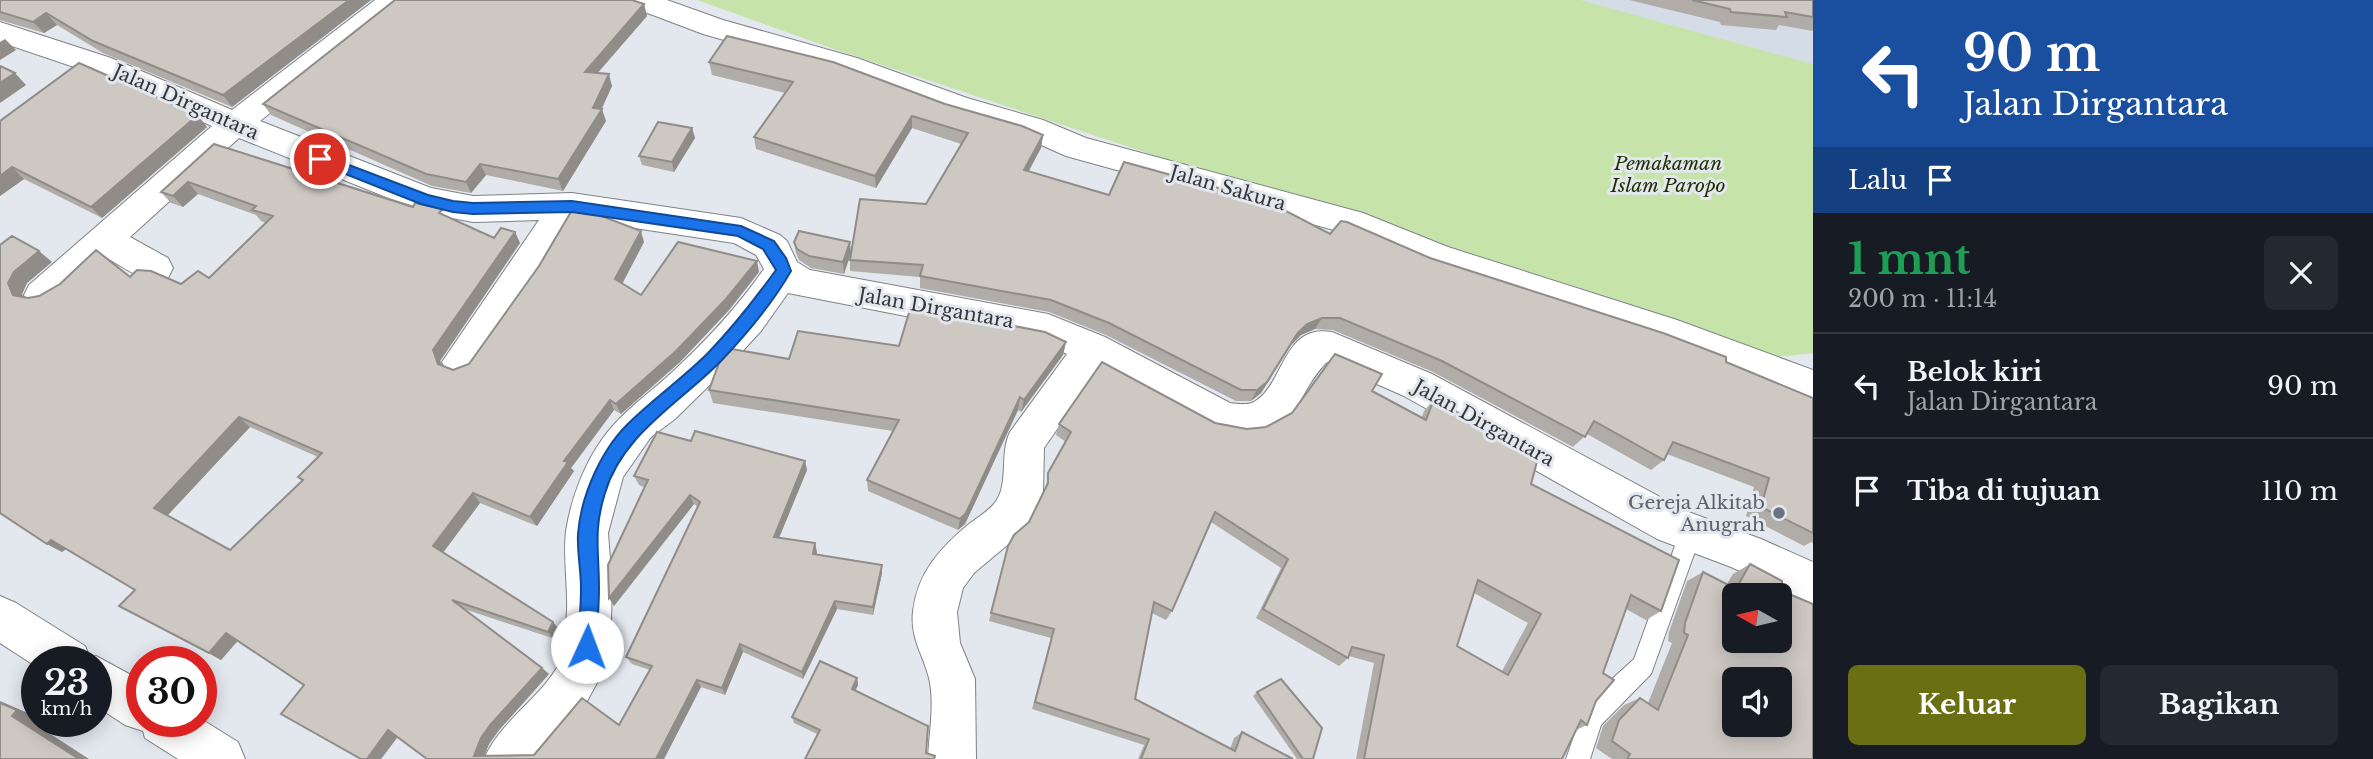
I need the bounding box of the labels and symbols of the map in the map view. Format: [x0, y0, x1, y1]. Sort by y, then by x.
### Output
street label: Jalan Dirgantara [107, 58, 263, 145]
pin [290, 129, 350, 189]
park label: Pemakaman Islam Paropo [1609, 152, 1726, 197]
street label: Jalan Sakura [1165, 160, 1289, 216]
street label: Jalan Dirgantara [854, 282, 1016, 333]
street label: Jalan Dirgantara [1407, 373, 1559, 471]
place label: Gereja Alkitab Anugrah [1628, 491, 1765, 536]
marker: Gereja Alkitab Anugrah [1771, 505, 1787, 521]
north arrow [1722, 583, 1792, 653]
position arrow [550, 610, 624, 684]
speed limit sign: 30 [126, 646, 217, 737]

